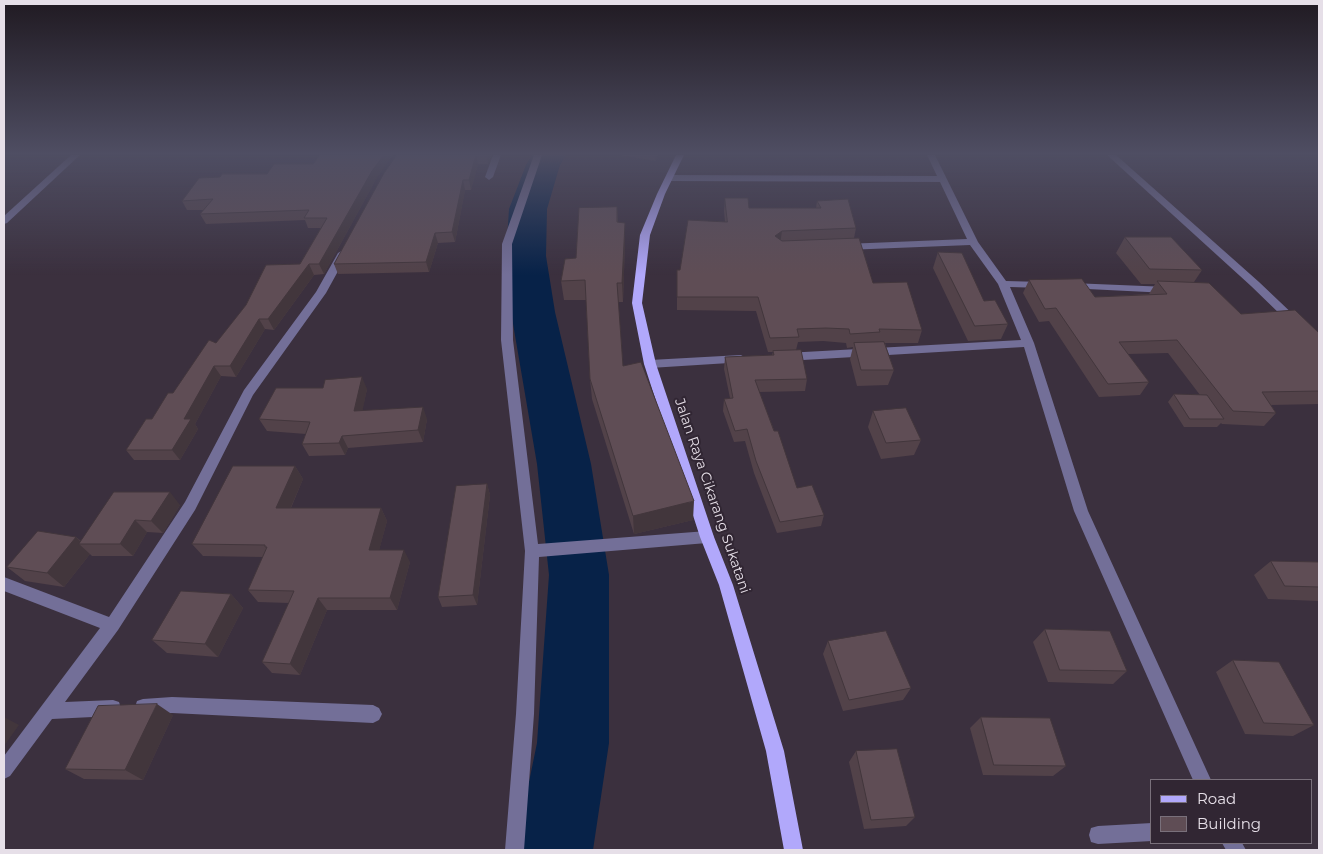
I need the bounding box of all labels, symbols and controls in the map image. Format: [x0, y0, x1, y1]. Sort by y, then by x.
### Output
street label: Jalan Raya Cikarang Sukatani [671, 396, 753, 596]
legend [1150, 779, 1313, 844]
text: Road [1197, 789, 1236, 808]
text: Building [1197, 814, 1261, 833]

